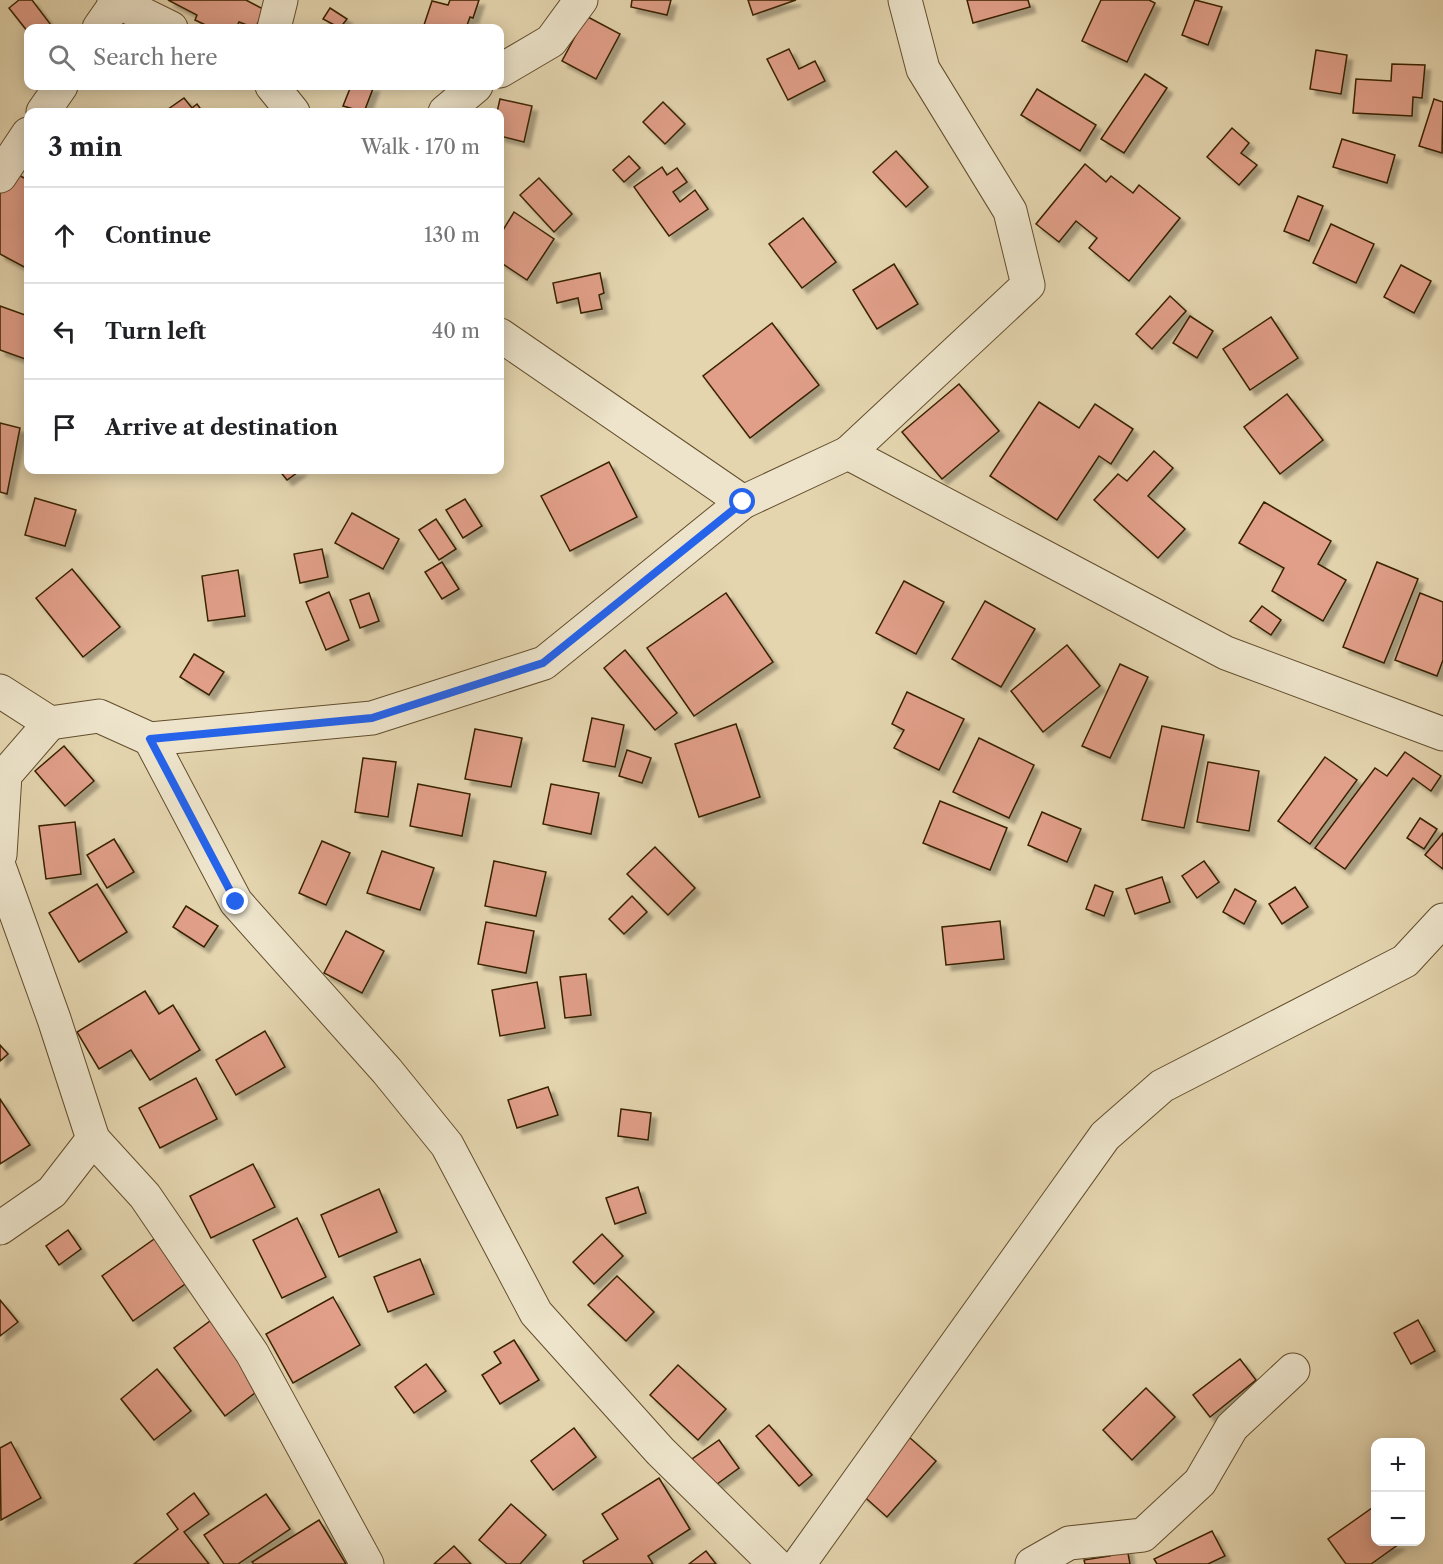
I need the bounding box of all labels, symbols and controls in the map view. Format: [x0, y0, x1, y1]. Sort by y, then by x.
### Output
search box [24, 24, 504, 90]
icon: search [45, 41, 78, 74]
text: Search here [93, 44, 218, 71]
text: 3 min [48, 131, 122, 163]
text: Walk · 170 m [361, 135, 480, 159]
icon: ahead [48, 219, 81, 252]
text: Continue [105, 222, 211, 249]
text: 130 m [424, 223, 480, 247]
icon: left [48, 315, 81, 348]
text: Turn left [105, 318, 206, 345]
text: 40 m [432, 319, 480, 343]
icon: arrive [48, 411, 81, 444]
text: Arrive at destination [105, 414, 338, 441]
route start [729, 488, 755, 514]
route end [222, 888, 248, 914]
map controls [1371, 1438, 1425, 1546]
button: + [1371, 1438, 1425, 1492]
button: − [1371, 1492, 1425, 1546]

